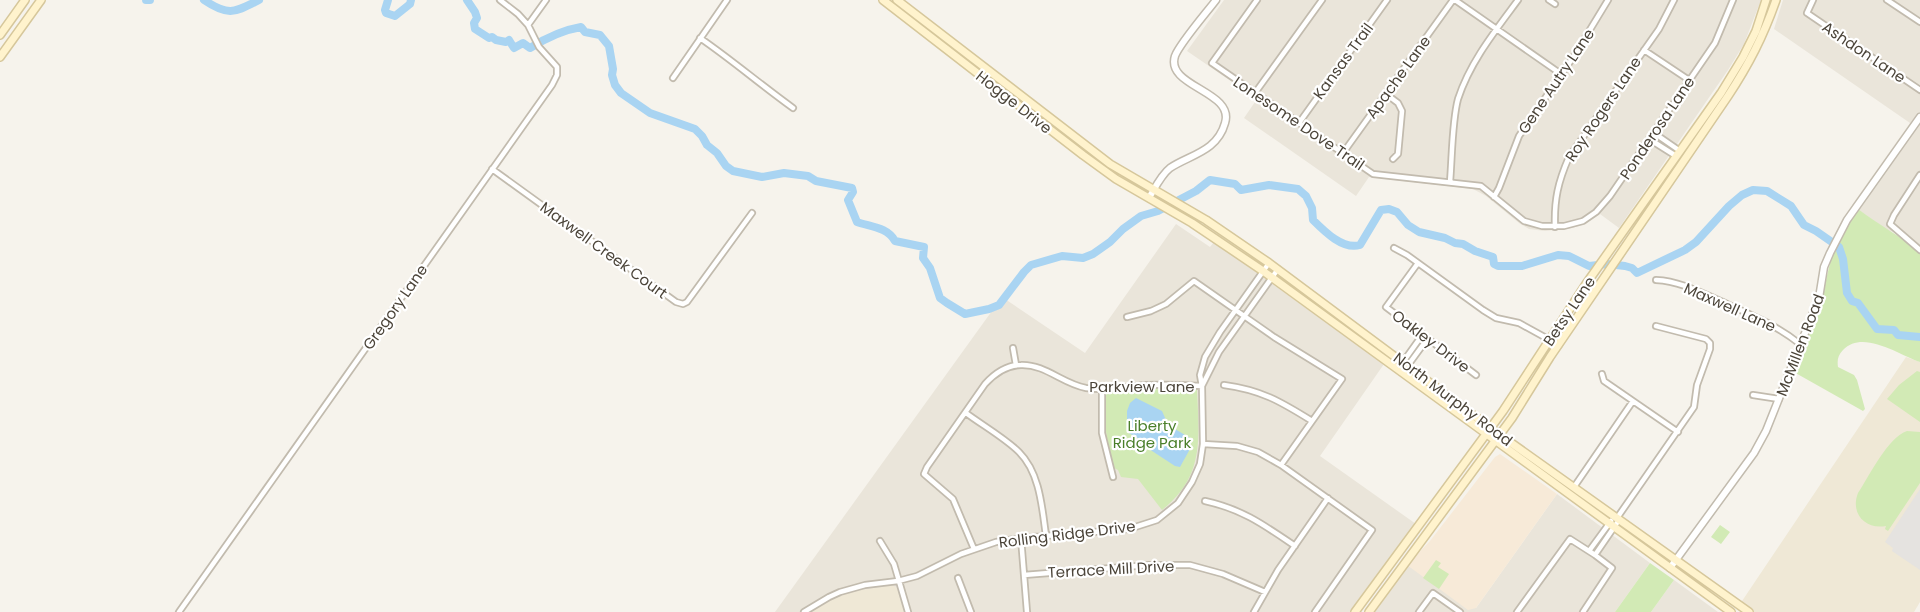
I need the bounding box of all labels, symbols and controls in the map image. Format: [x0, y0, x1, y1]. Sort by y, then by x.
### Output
street label: Ashdon Lane [1818, 16, 1910, 88]
street label: Kansas Trail [1308, 19, 1378, 103]
street label: Gene Autry Lane [1513, 24, 1599, 138]
street label: Apache Lane [1361, 31, 1435, 123]
street label: Roy Rogers Lane [1560, 52, 1646, 166]
street label: Hogge Drive [972, 66, 1056, 138]
street label: Lonesome Dove Trail [1229, 71, 1369, 175]
street label: Ponderosa Lane [1615, 72, 1699, 184]
street label: Maxwell Creek Court [536, 197, 672, 303]
street label: Gregory Lane [358, 260, 432, 354]
street label: Betsy Lane [1538, 272, 1600, 350]
street label: Maxwell Lane [1681, 277, 1779, 337]
street label: McMillen Road [1771, 291, 1829, 399]
street label: Oakley Drive [1388, 305, 1474, 377]
street label: North Murphy Road [1389, 347, 1517, 451]
street label: Parkview Lane [1089, 376, 1195, 397]
park label: Liberty Ridge Park [1113, 415, 1192, 453]
street label: Rolling Ridge Drive [997, 515, 1137, 553]
street label: Terrace Mill Drive [1047, 555, 1175, 583]

